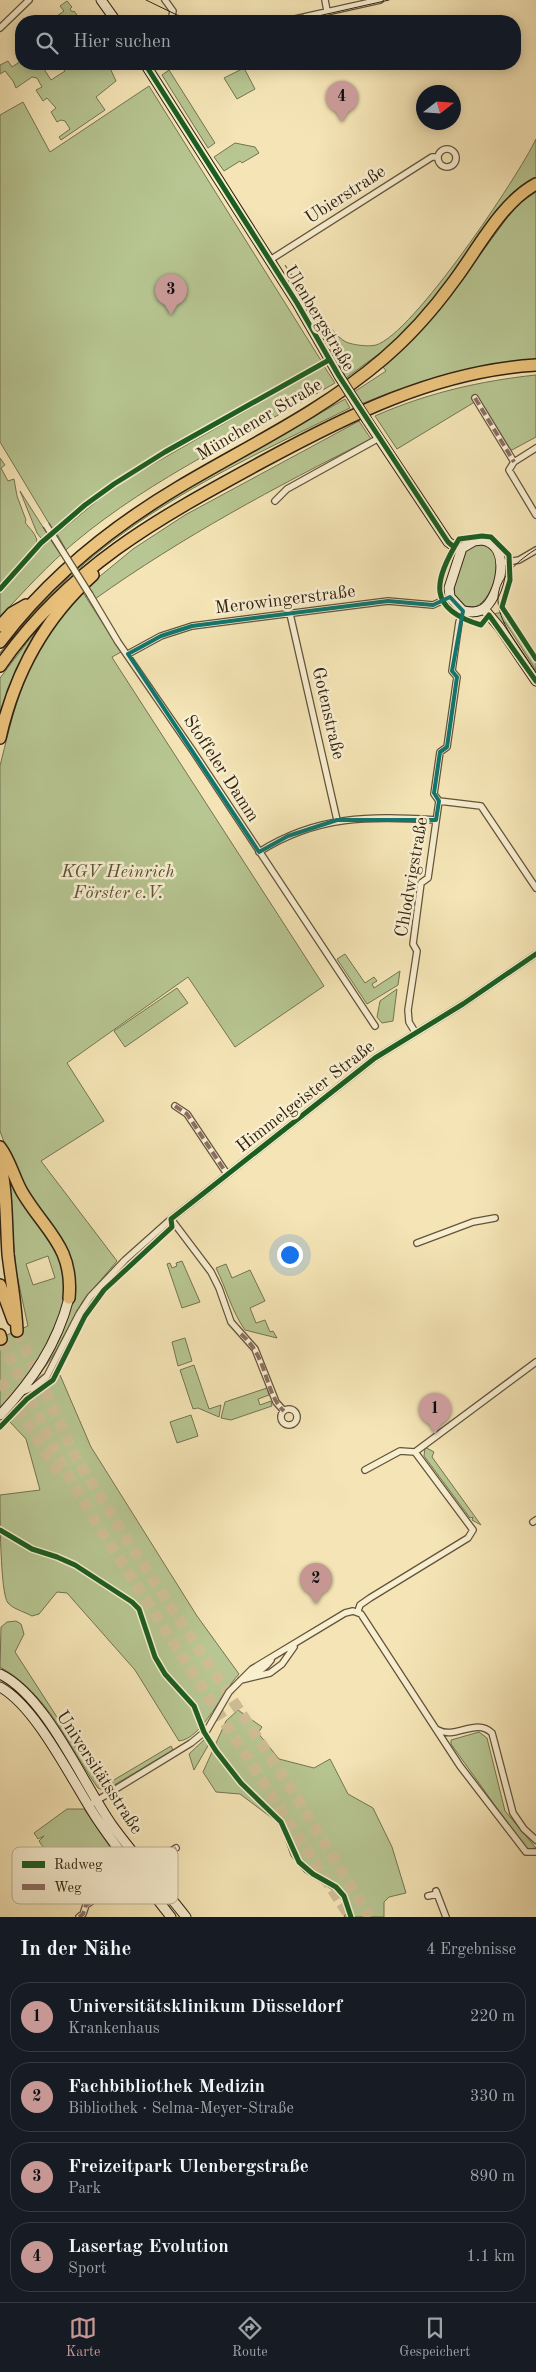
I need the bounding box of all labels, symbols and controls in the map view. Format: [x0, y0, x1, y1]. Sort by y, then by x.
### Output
search box [15, 15, 521, 70]
icon: search [33, 29, 61, 57]
text: Hier suchen [73, 33, 171, 52]
pin: 4 [326, 81, 358, 122]
north arrow [416, 85, 461, 130]
street label: Ubierstraße [302, 162, 389, 227]
street label: Ulenbergstraße [281, 263, 358, 374]
pin: 3 [155, 274, 187, 315]
street label: Münchener Straße [194, 376, 325, 464]
street label: Merowingerstraße [214, 582, 356, 618]
street label: Gotenstraße [309, 665, 347, 761]
street label: Stoffeler Damm [180, 712, 262, 825]
street label: Chlodwigstraße [393, 816, 431, 939]
park label: KGV Heinrich Förster e.V. [60, 863, 175, 902]
street label: Himmelgeister Straße [233, 1037, 378, 1156]
your location [277, 1242, 303, 1268]
pin: 1 [419, 1393, 451, 1434]
pin: 2 [300, 1563, 332, 1604]
street label: Universitätsstraße [53, 1708, 146, 1837]
legend [12, 1847, 178, 1904]
text: Radweg [54, 1858, 103, 1872]
text: Weg [54, 1881, 82, 1895]
text: In der Nähe [20, 1939, 131, 1960]
text: 4 Ergebnisse [426, 1942, 516, 1958]
text: Universitätsklinikum Düsseldorf [68, 1998, 342, 2017]
text: 1 [32, 2009, 42, 2025]
text: 220 m [470, 2009, 515, 2025]
text: Krankenhaus [68, 2021, 160, 2037]
text: Fachbibliothek Medizin [68, 2078, 265, 2097]
text: 2 [32, 2089, 42, 2105]
text: 330 m [470, 2089, 515, 2105]
text: Bibliothek · Selma-Meyer-Straße [68, 2101, 294, 2117]
text: Freizeitpark Ulenbergstraße [68, 2158, 309, 2177]
text: 3 [32, 2169, 42, 2185]
text: 890 m [470, 2169, 515, 2185]
text: Park [68, 2181, 101, 2197]
text: Lasertag Evolution [68, 2238, 229, 2257]
text: 4 [32, 2249, 42, 2265]
text: 1.1 km [466, 2249, 515, 2265]
text: Sport [68, 2261, 106, 2277]
tab: Karte [66, 2314, 100, 2361]
tab: Route [232, 2314, 268, 2361]
tab: Gespeichert [399, 2314, 470, 2361]

